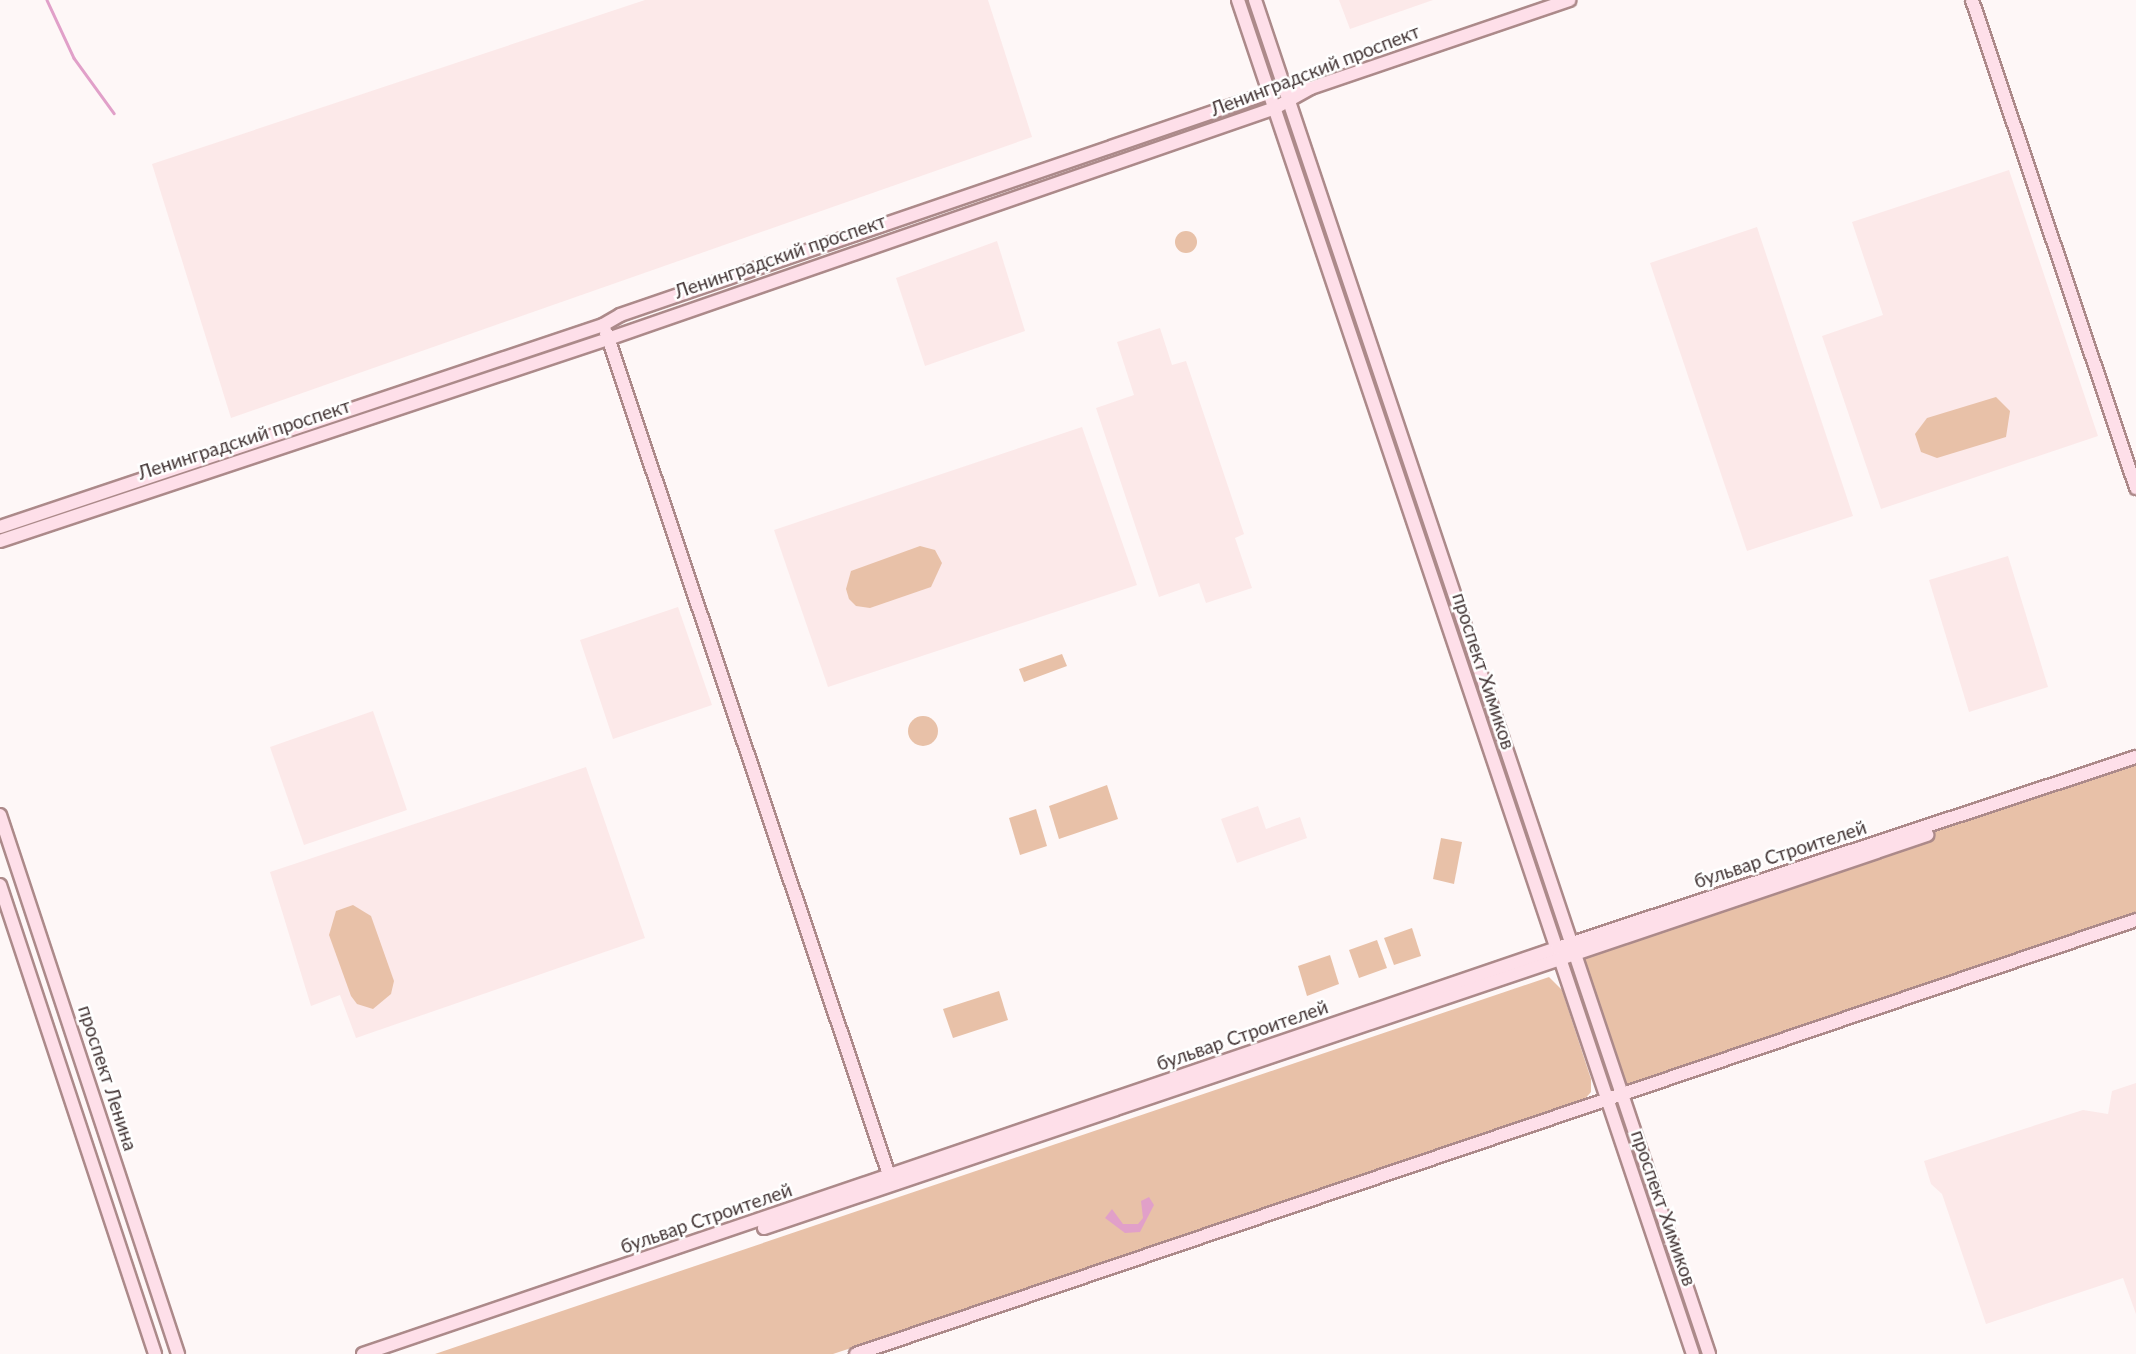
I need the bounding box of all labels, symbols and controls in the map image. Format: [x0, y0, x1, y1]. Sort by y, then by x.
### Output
street label: Ленинградский проспект [1207, 20, 1423, 120]
street label: Ленинградский проспект [671, 209, 889, 303]
street label: Ленинградский проспект [135, 394, 353, 484]
street label: проспект Химиков [1448, 590, 1520, 752]
street label: бульвар Строителей [1691, 815, 1869, 893]
street label: бульвар Строителей [1153, 995, 1331, 1075]
street label: проспект Ленина [74, 1002, 142, 1154]
street label: проспект Химиков [1627, 1127, 1701, 1289]
street label: бульвар Строителей [617, 1178, 795, 1258]

